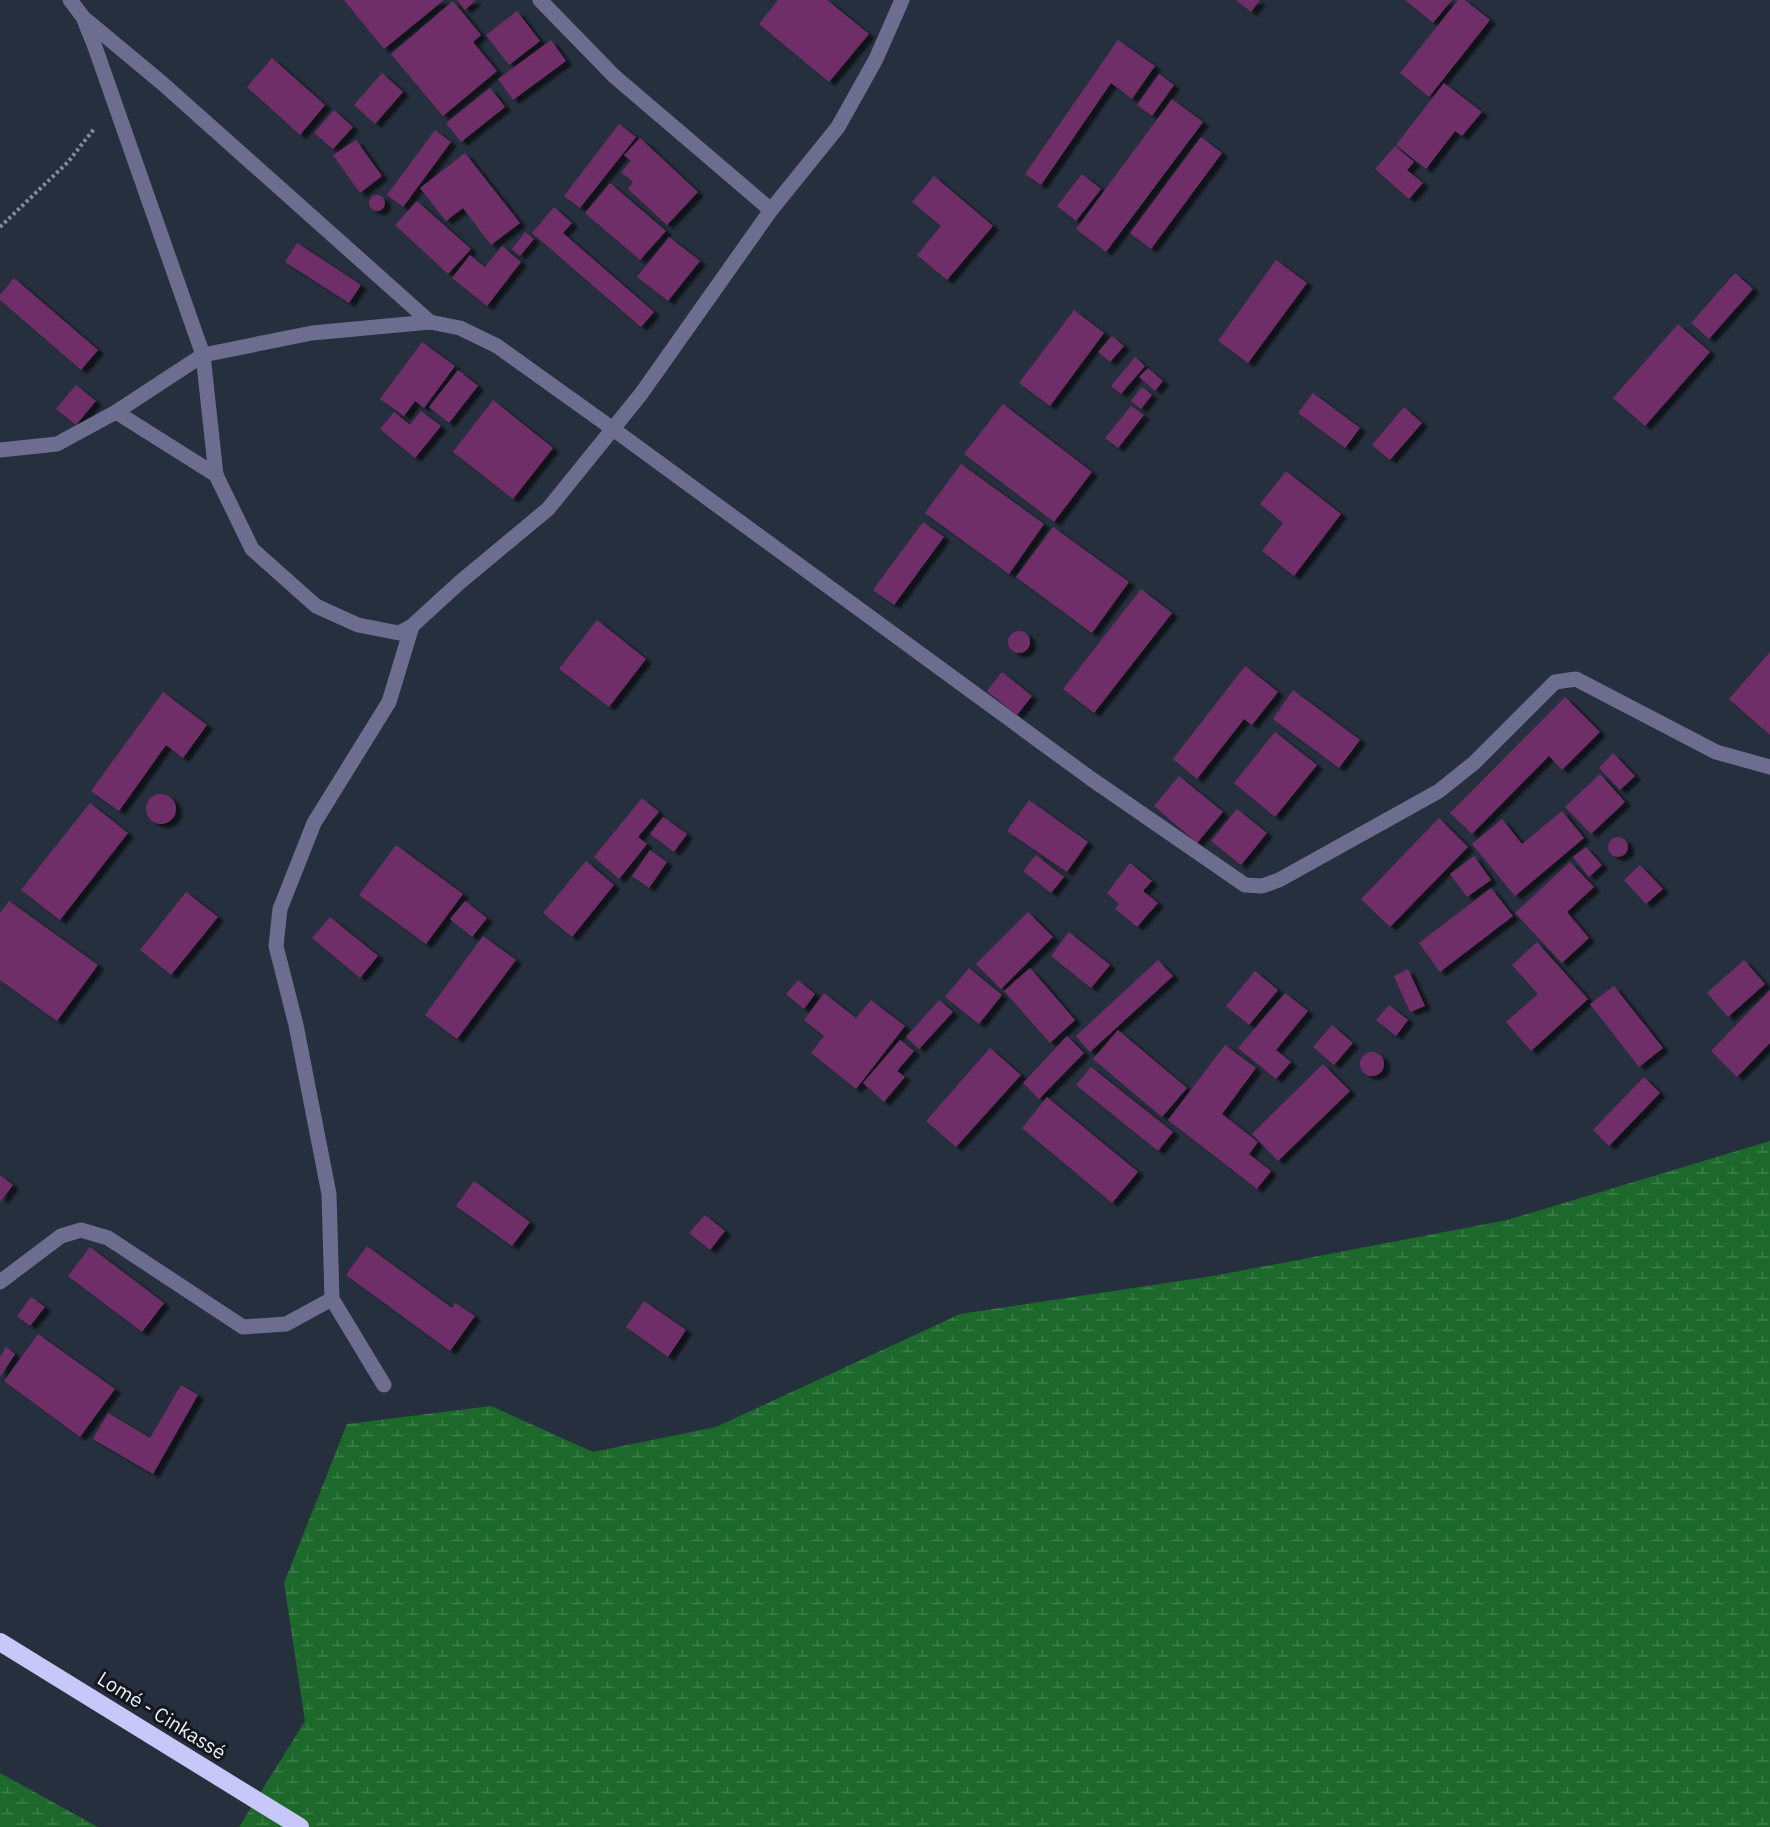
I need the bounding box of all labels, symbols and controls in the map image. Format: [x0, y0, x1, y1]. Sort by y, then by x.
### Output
street label: Lomé - Cinkassé [92, 1665, 232, 1765]

